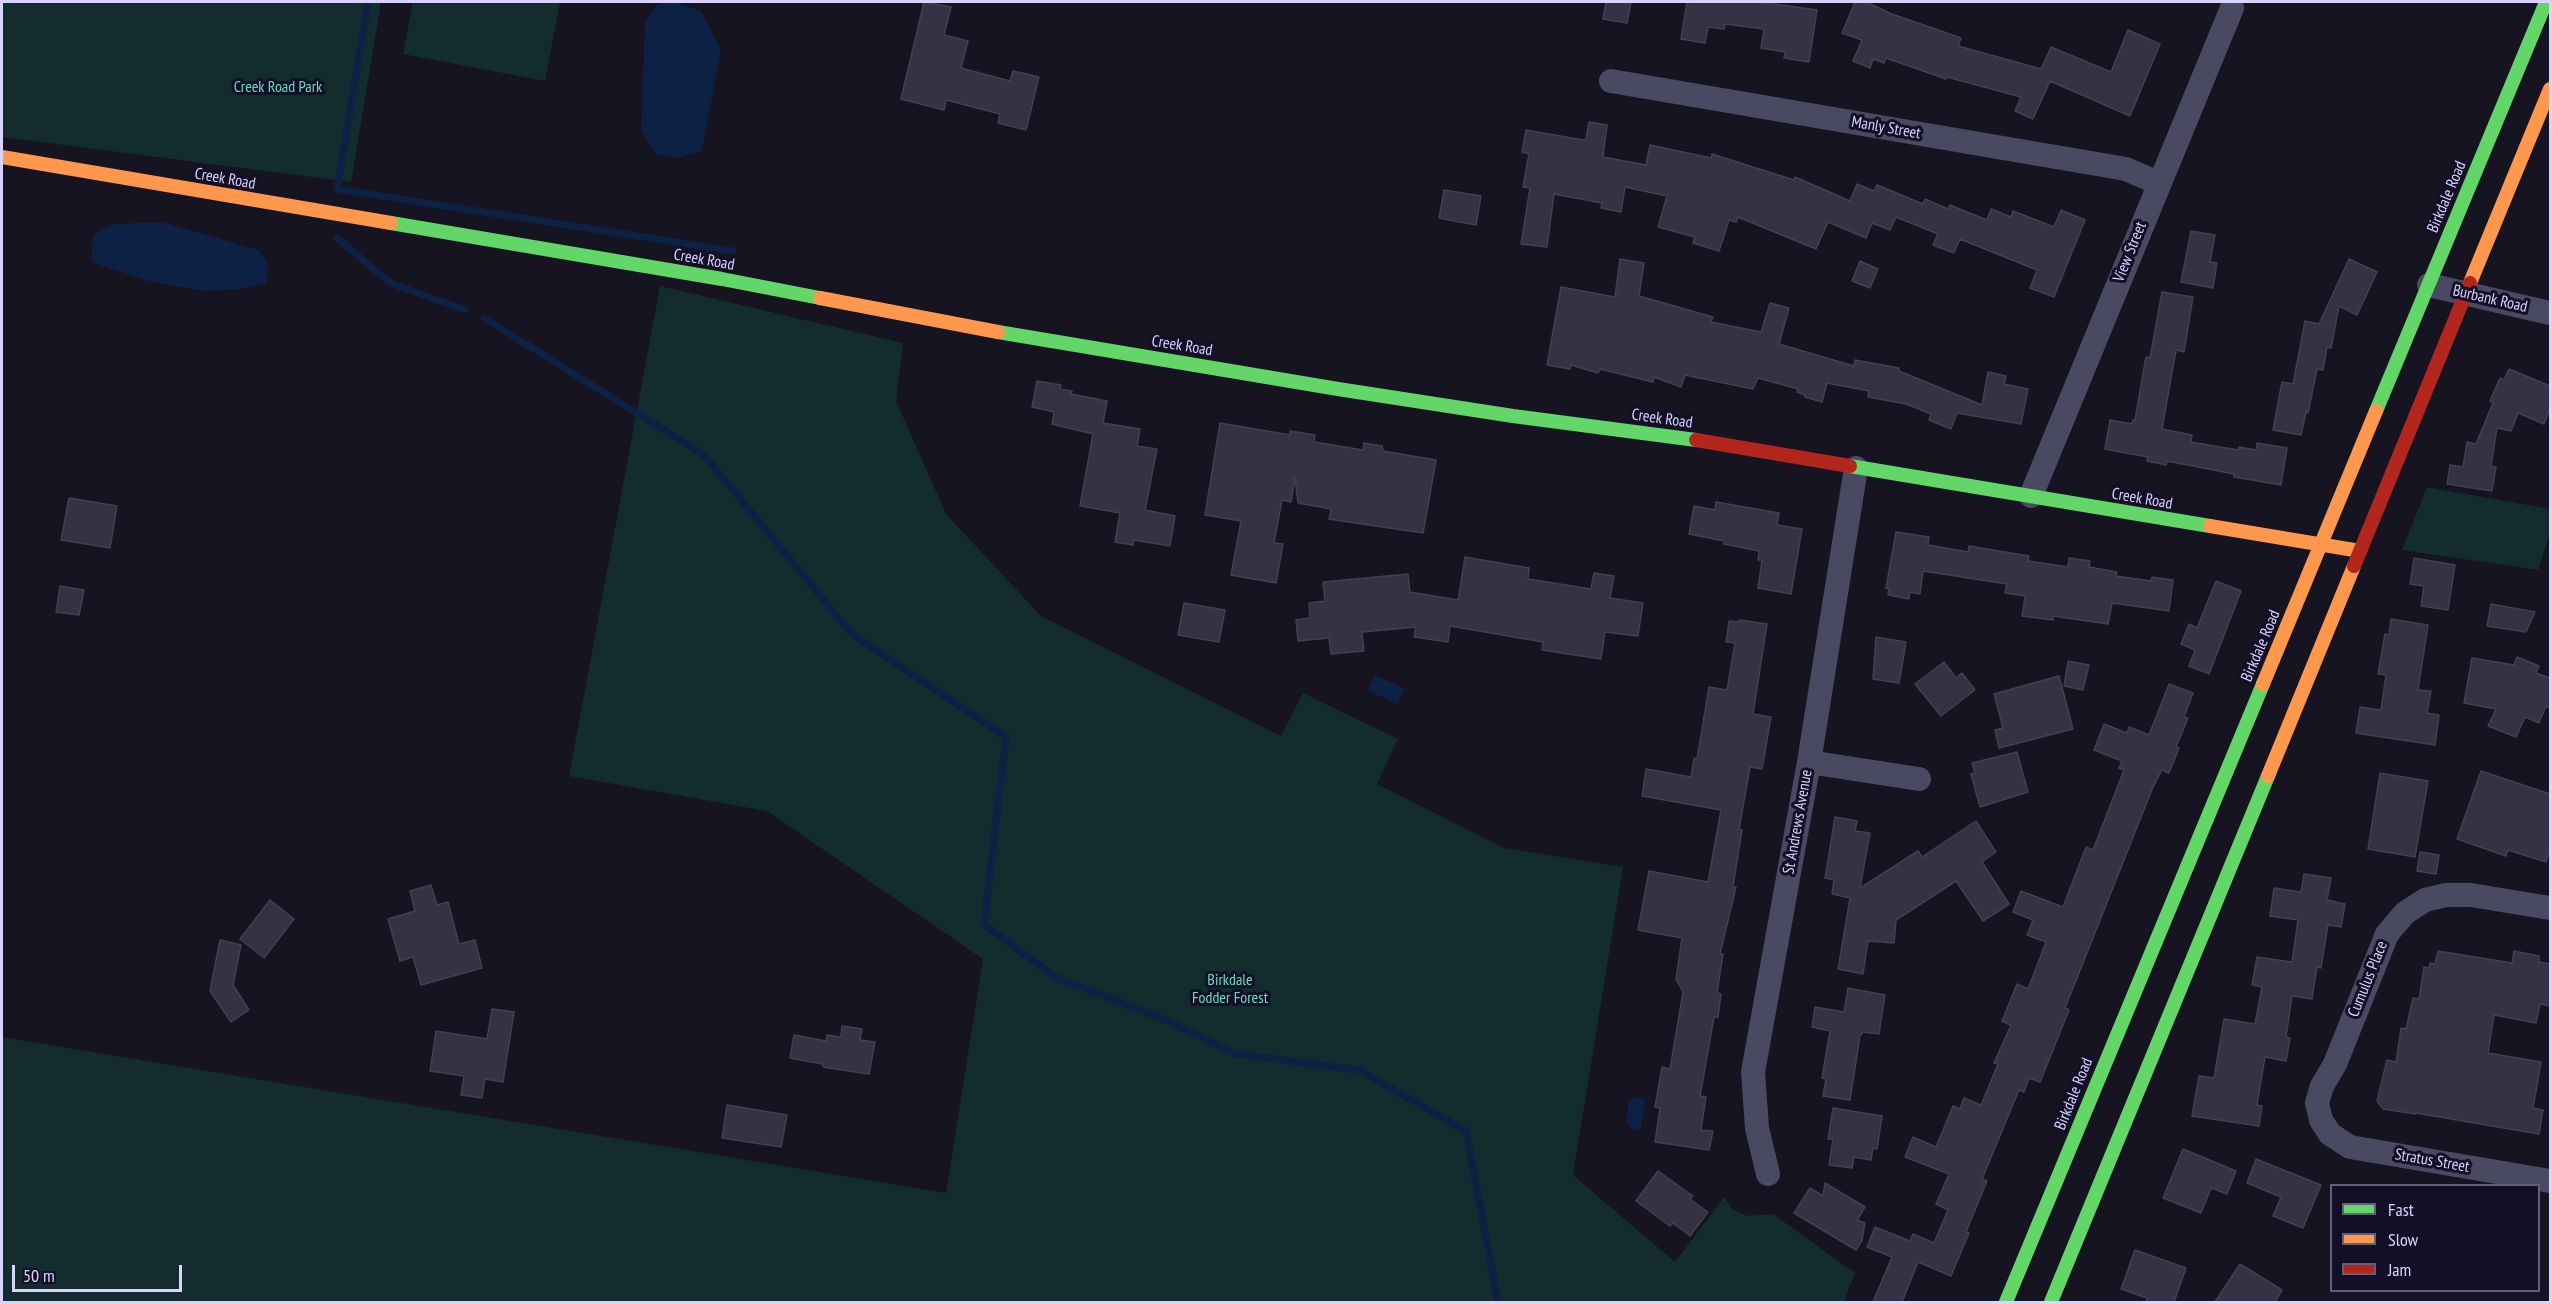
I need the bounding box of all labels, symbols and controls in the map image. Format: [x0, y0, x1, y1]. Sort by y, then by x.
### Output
park label: Creek Road Park [234, 77, 322, 97]
street label: Manly Street [1850, 112, 1922, 144]
street label: Birkdale Road [2423, 158, 2471, 236]
street label: Creek Road [193, 164, 257, 194]
street label: View Street [2109, 219, 2151, 285]
street label: Creek Road [672, 245, 736, 275]
street label: Burbank Road [2451, 281, 2529, 317]
street label: Creek Road [1150, 332, 1214, 360]
street label: Creek Road [1630, 405, 1694, 433]
street label: Creek Road [2110, 484, 2174, 514]
street label: Birkdale Road [2237, 607, 2285, 685]
street label: St Andrews Avenue [1779, 768, 1817, 876]
street label: Cumulus Place [2344, 938, 2392, 1020]
park label: Birkdale Fodder Forest [1192, 970, 1268, 1008]
street label: Birkdale Road [2051, 1055, 2097, 1133]
street label: Stratus Street [2393, 1145, 2471, 1177]
legend [2330, 1184, 2540, 1292]
text: Fast [2388, 1198, 2414, 1221]
text: Slow [2388, 1228, 2418, 1251]
scale bar [15, 1253, 184, 1291]
text: Jam [2388, 1258, 2411, 1281]
text: 50 m [23, 1264, 55, 1287]

